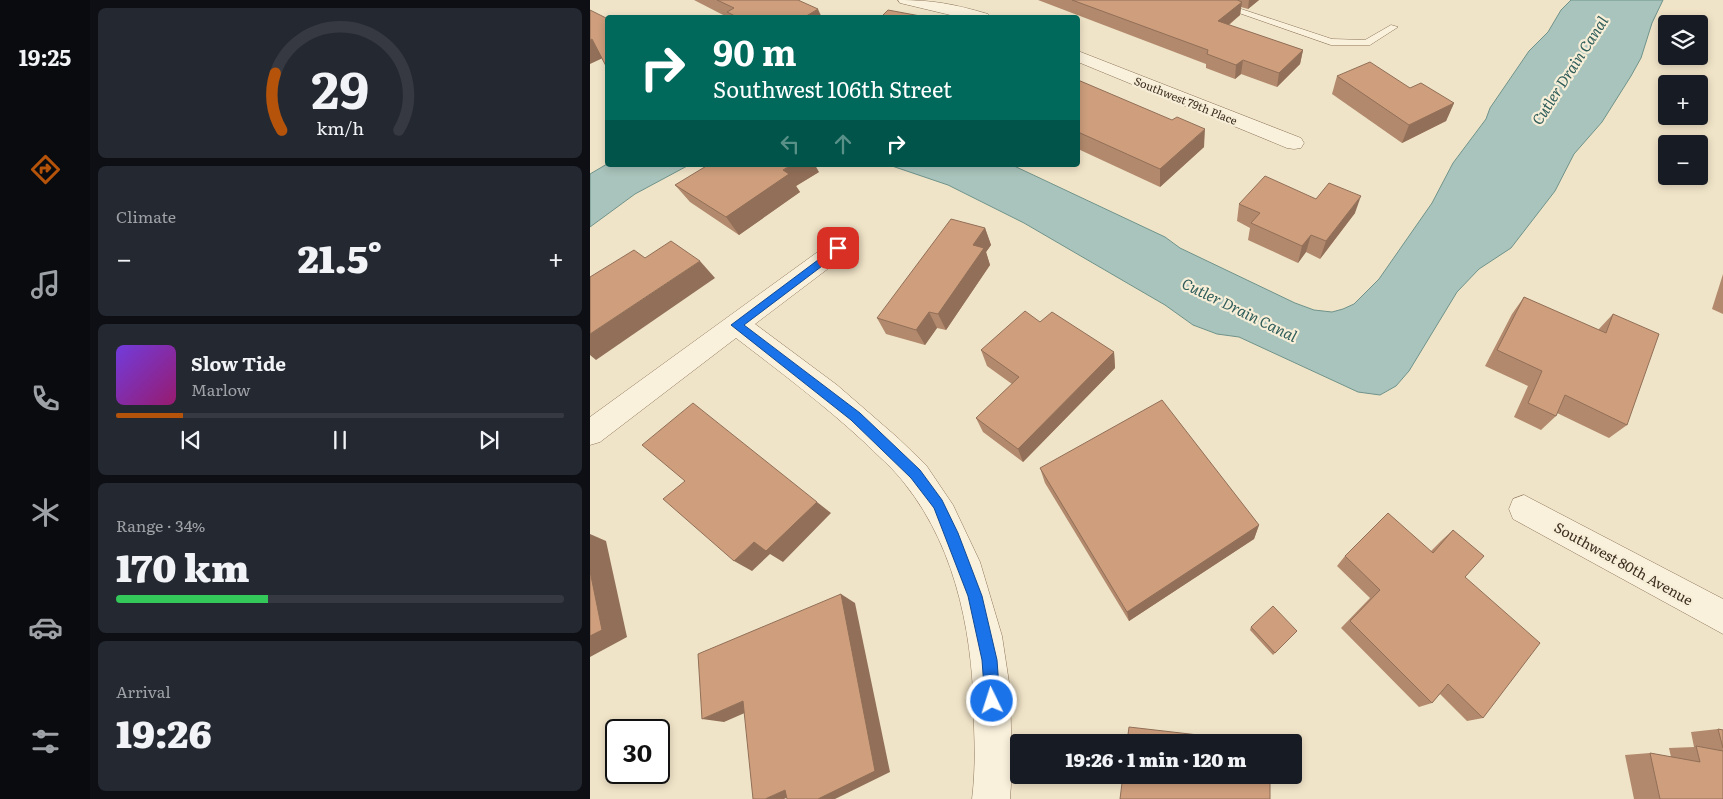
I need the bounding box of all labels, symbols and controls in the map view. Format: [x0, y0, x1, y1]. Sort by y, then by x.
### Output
water label: Cutler Drain Canal [1525, 10, 1613, 129]
map controls [1658, 15, 1708, 185]
button: layers [1658, 15, 1708, 65]
text: 90 m [713, 25, 797, 77]
icon: right [630, 35, 695, 100]
text: 19:25 [19, 40, 71, 73]
text: 29 [311, 48, 369, 125]
text: Southwest 106th Street [713, 72, 952, 105]
street label: Southwest 79th Place [1132, 72, 1240, 128]
button: + [1658, 75, 1708, 125]
text: km/h [316, 114, 364, 141]
icon: left [776, 130, 804, 158]
icon: ahead [829, 130, 857, 158]
icon: right [882, 130, 910, 158]
button: − [1658, 135, 1708, 185]
icon: directions [28, 152, 63, 187]
text: Climate [116, 204, 176, 228]
pin [817, 227, 859, 269]
text: 21.5° [298, 228, 382, 285]
icon: arrive [824, 234, 852, 262]
text: − [116, 236, 132, 278]
text: + [548, 236, 564, 278]
icon: music [28, 267, 63, 302]
water label: Cutler Drain Canal [1178, 271, 1302, 347]
text: Slow Tide [191, 349, 286, 377]
text: Marlow [191, 377, 251, 401]
icon: phone [28, 381, 63, 416]
icon: previous [177, 426, 205, 454]
icon: pause [326, 426, 354, 454]
icon: next [475, 426, 503, 454]
icon: climate [28, 495, 63, 530]
text: Range · 34% [116, 513, 205, 537]
street label: Southwest 80th Avenue [1551, 517, 1697, 609]
text: 170 km [116, 537, 249, 594]
icon: car [28, 610, 63, 645]
position arrow [965, 674, 1017, 726]
text: Arrival [116, 679, 171, 703]
text: 19:26 [116, 703, 212, 760]
speed limit sign: 30 [605, 719, 670, 784]
icon: filters [28, 724, 63, 759]
text: 19:26 · 1 min · 120 m [1066, 745, 1246, 773]

